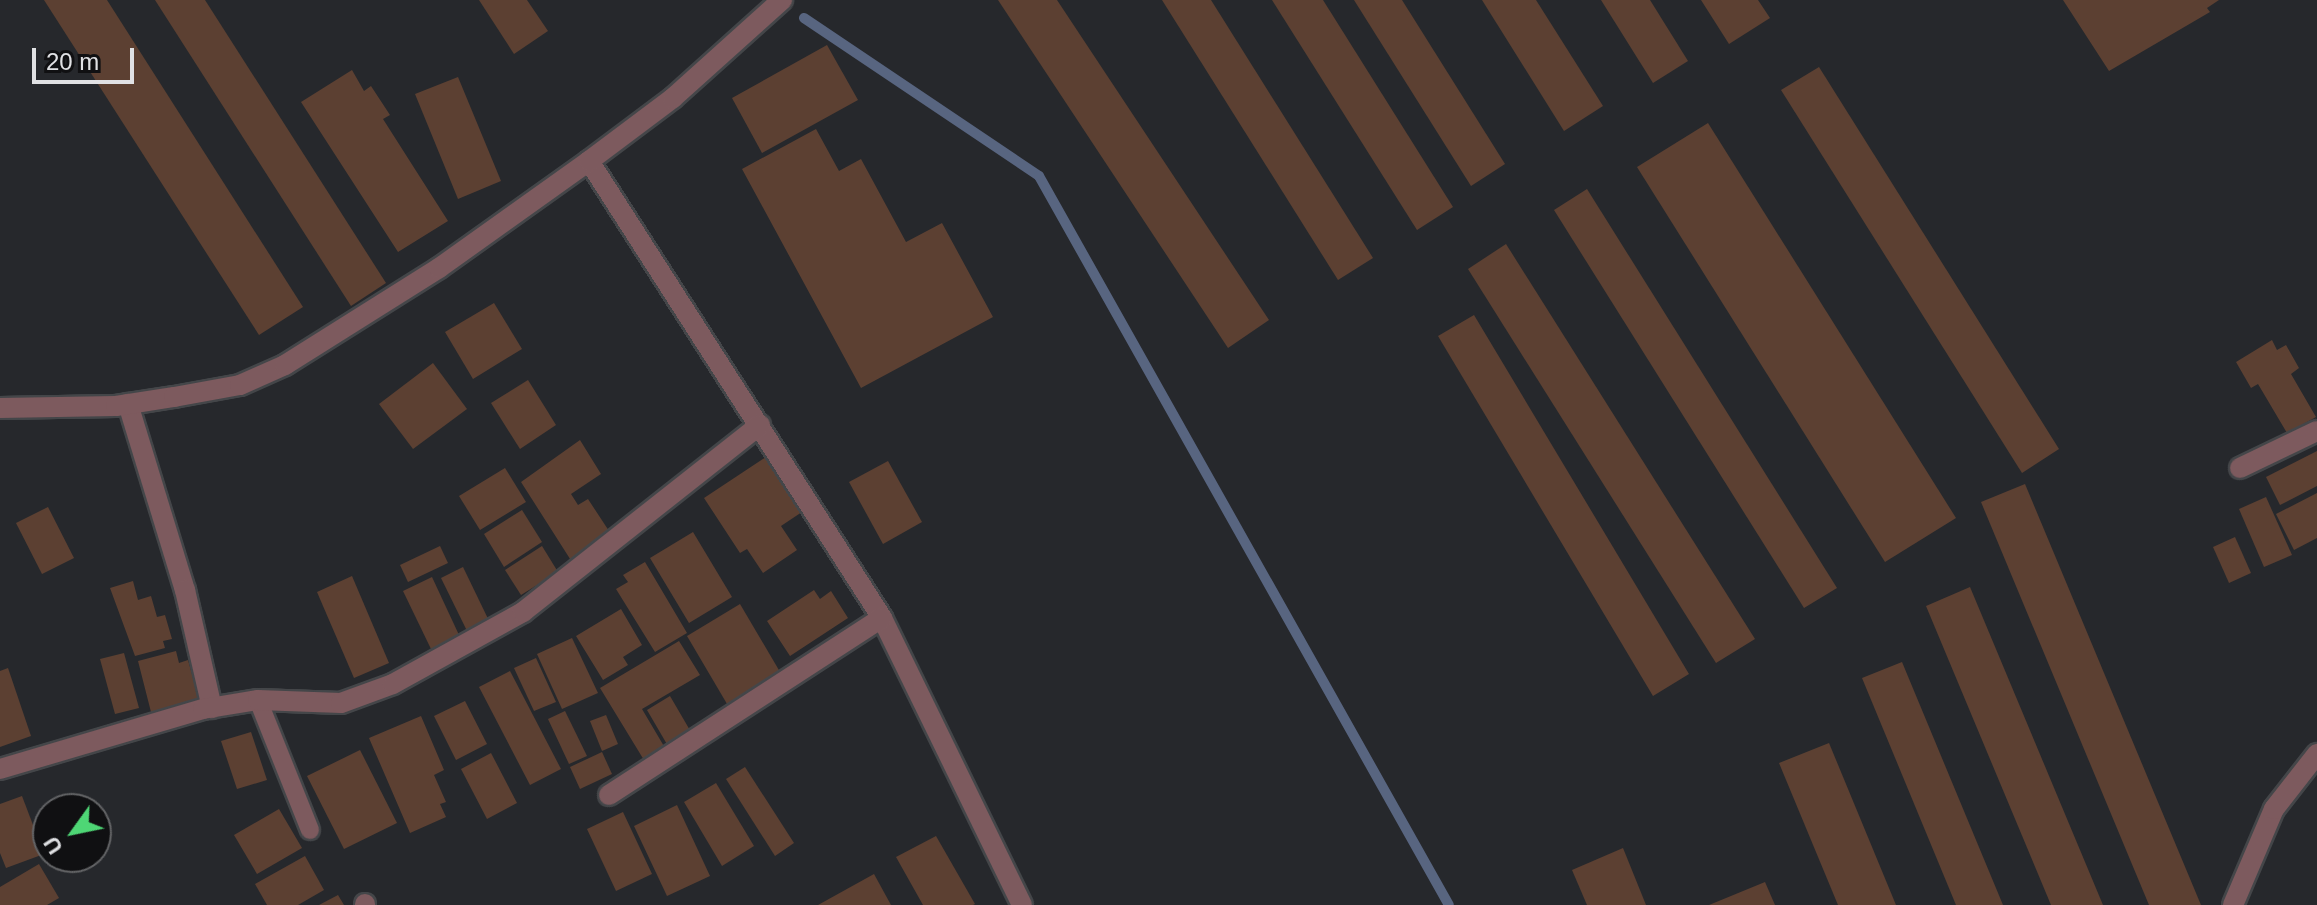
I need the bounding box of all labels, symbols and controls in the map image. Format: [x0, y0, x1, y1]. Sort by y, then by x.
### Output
scale bar [36, 32, 138, 82]
text: 20 m [46, 48, 99, 75]
north arrow [32, 793, 112, 873]
text: U [38, 832, 68, 859]

